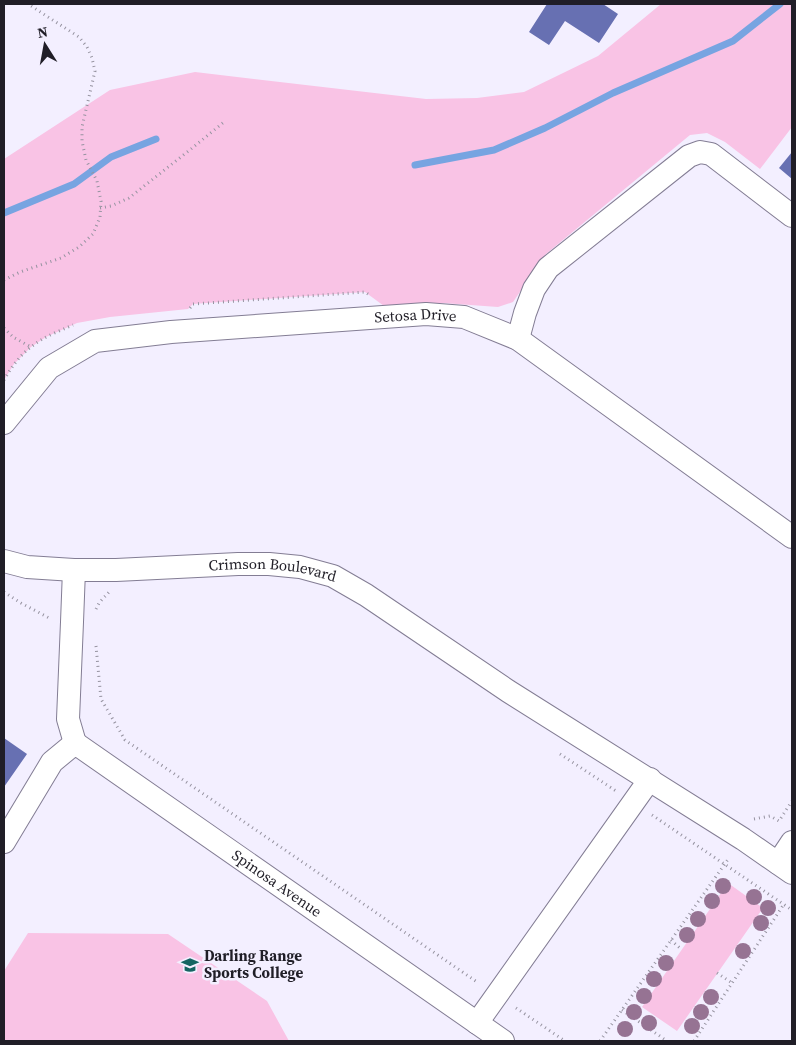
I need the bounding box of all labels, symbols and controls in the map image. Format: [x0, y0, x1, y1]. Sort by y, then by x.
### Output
north arrow [20, 20, 70, 70]
text: N [36, 21, 49, 43]
street label: Setosa Drive [374, 303, 458, 328]
street label: Crimson Boulevard [208, 553, 339, 587]
street label: Spinosa Avenue [228, 844, 326, 922]
place label: Darling Range Sports College [204, 945, 303, 983]
school or university icon: Darling Range Sports College [180, 955, 200, 975]

